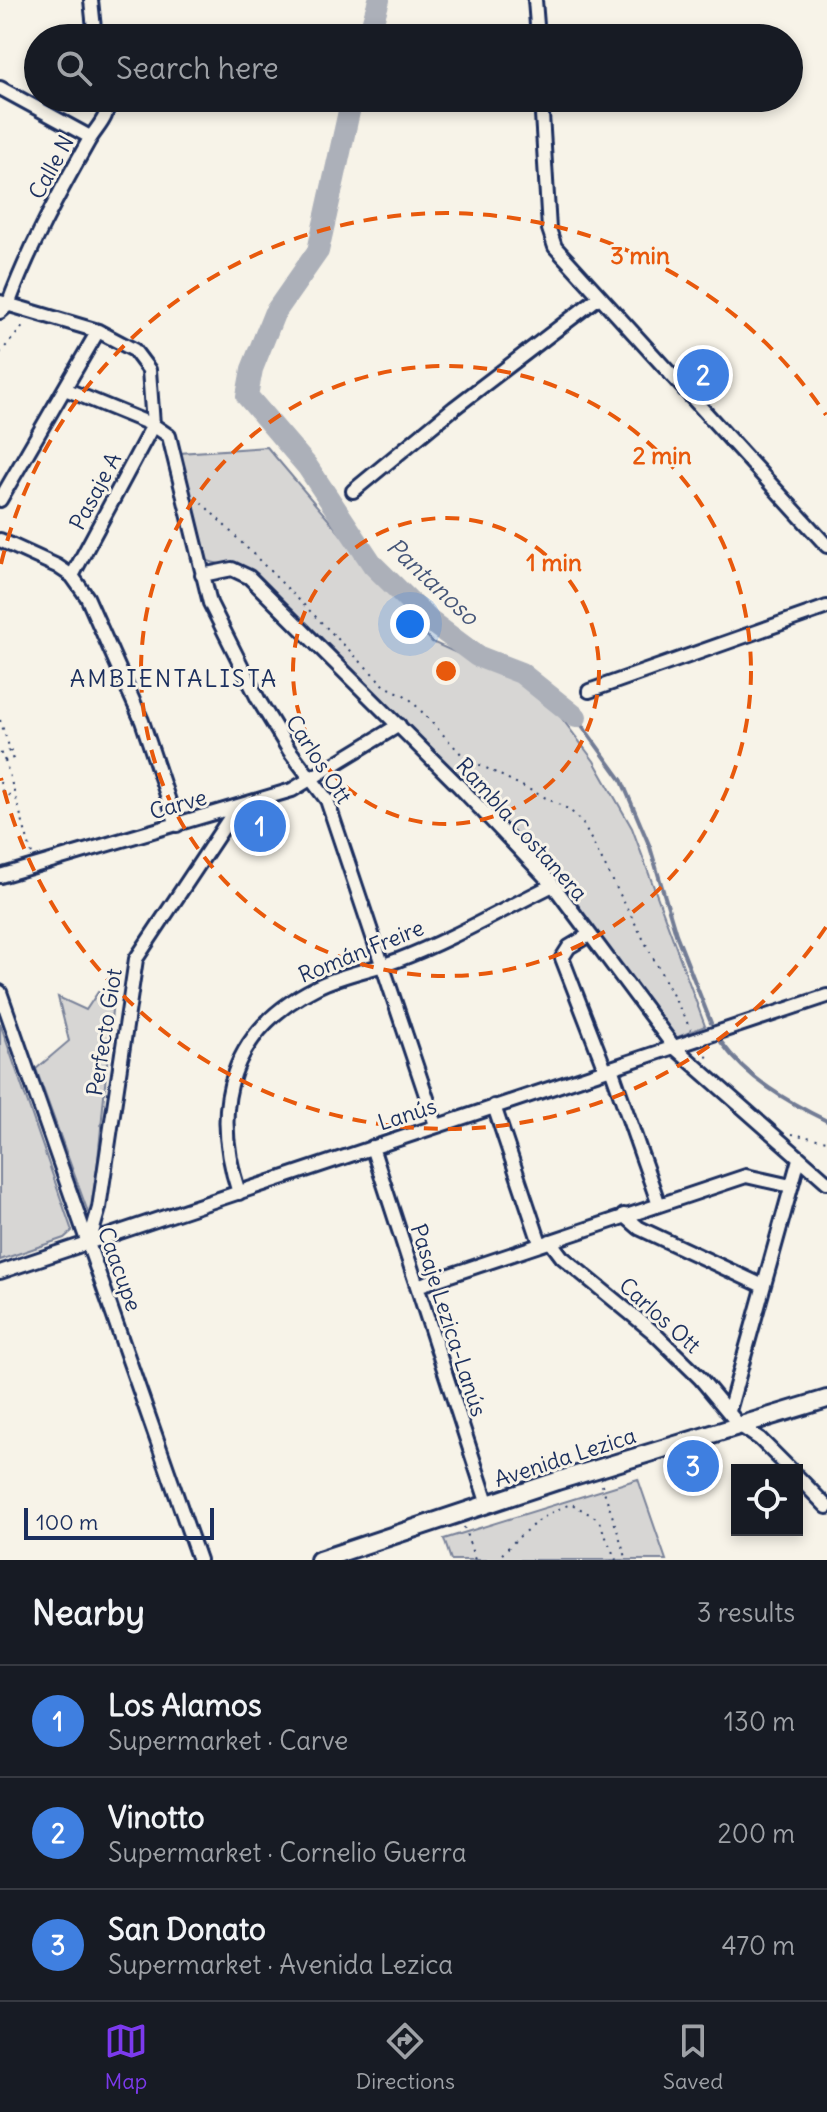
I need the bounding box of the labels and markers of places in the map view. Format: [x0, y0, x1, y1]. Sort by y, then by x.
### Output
pin: 2 [677, 345, 729, 405]
centre of rings [432, 657, 460, 685]
pin: 1 [234, 796, 286, 856]
pin: 3 [667, 1436, 719, 1496]

